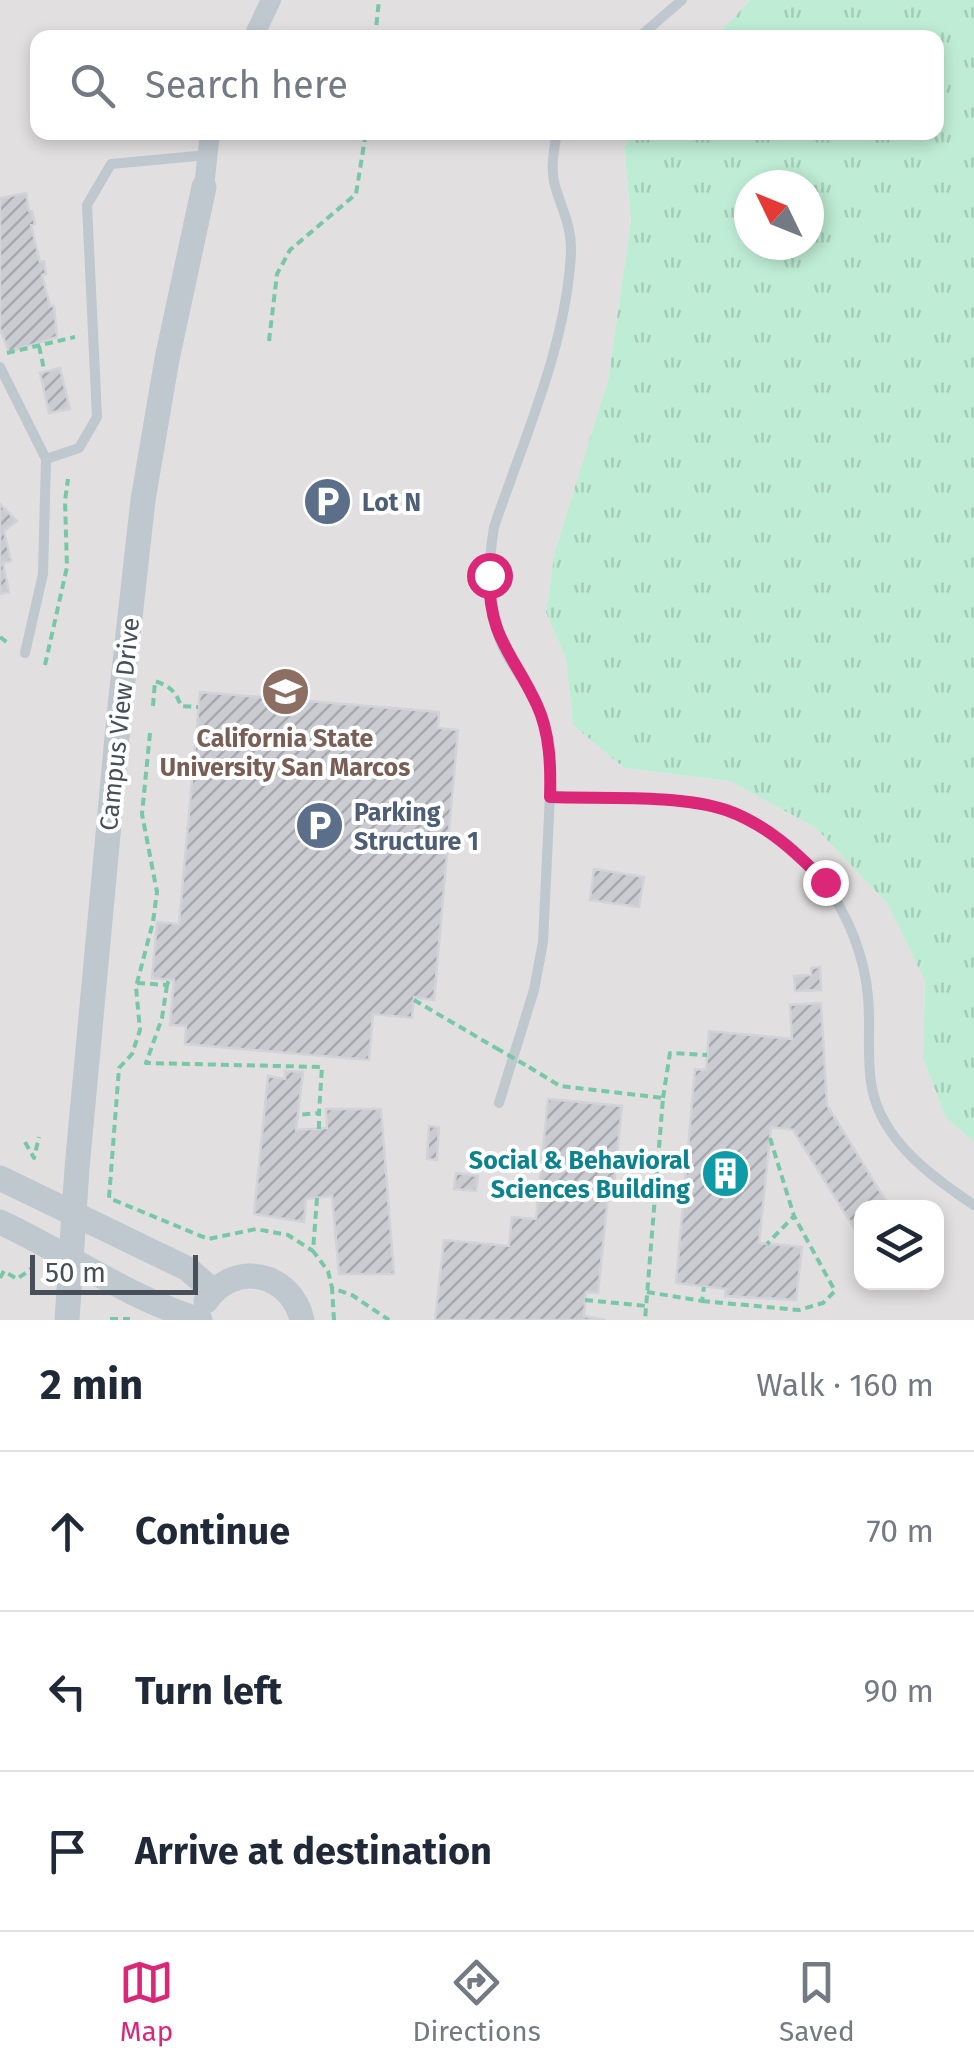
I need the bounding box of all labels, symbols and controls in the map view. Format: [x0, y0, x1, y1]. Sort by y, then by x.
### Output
search box [30, 30, 944, 140]
icon: search [65, 58, 120, 113]
text: Search here [145, 62, 348, 108]
north arrow [734, 170, 824, 260]
parking icon: Lot N [301, 476, 353, 528]
place label: Lot N [362, 488, 421, 518]
route start [467, 553, 513, 599]
street label: Campus View Drive [94, 616, 146, 832]
school or university icon: California State University San Marcos [259, 666, 311, 718]
place label: California State University San Marcos [160, 724, 410, 783]
place label: Parking Structure 1 [354, 798, 479, 857]
parking icon: Parking Structure 1 [293, 800, 345, 852]
route end [803, 860, 849, 906]
place label: Social & Behavioral Sciences Building [469, 1146, 691, 1205]
building icon: Social & Behavioral Sciences Building [699, 1148, 751, 1200]
map controls [854, 1200, 944, 1290]
button: layers [854, 1200, 944, 1290]
scale bar [30, 1250, 198, 1294]
text: 50 m [45, 1256, 106, 1289]
text: 2 min [40, 1360, 143, 1410]
text: Walk · 160 m [756, 1366, 934, 1404]
icon: ahead [40, 1504, 95, 1559]
text: Continue [135, 1508, 290, 1554]
text: 70 m [866, 1512, 934, 1550]
icon: left [40, 1664, 95, 1719]
text: Turn left [135, 1668, 282, 1714]
text: 90 m [863, 1672, 934, 1710]
icon: arrive [40, 1824, 95, 1879]
text: Arrive at destination [135, 1828, 492, 1874]
tab: Map [119, 1955, 174, 2048]
tab: Directions [412, 1955, 541, 2048]
tab: Saved [779, 1955, 855, 2048]

